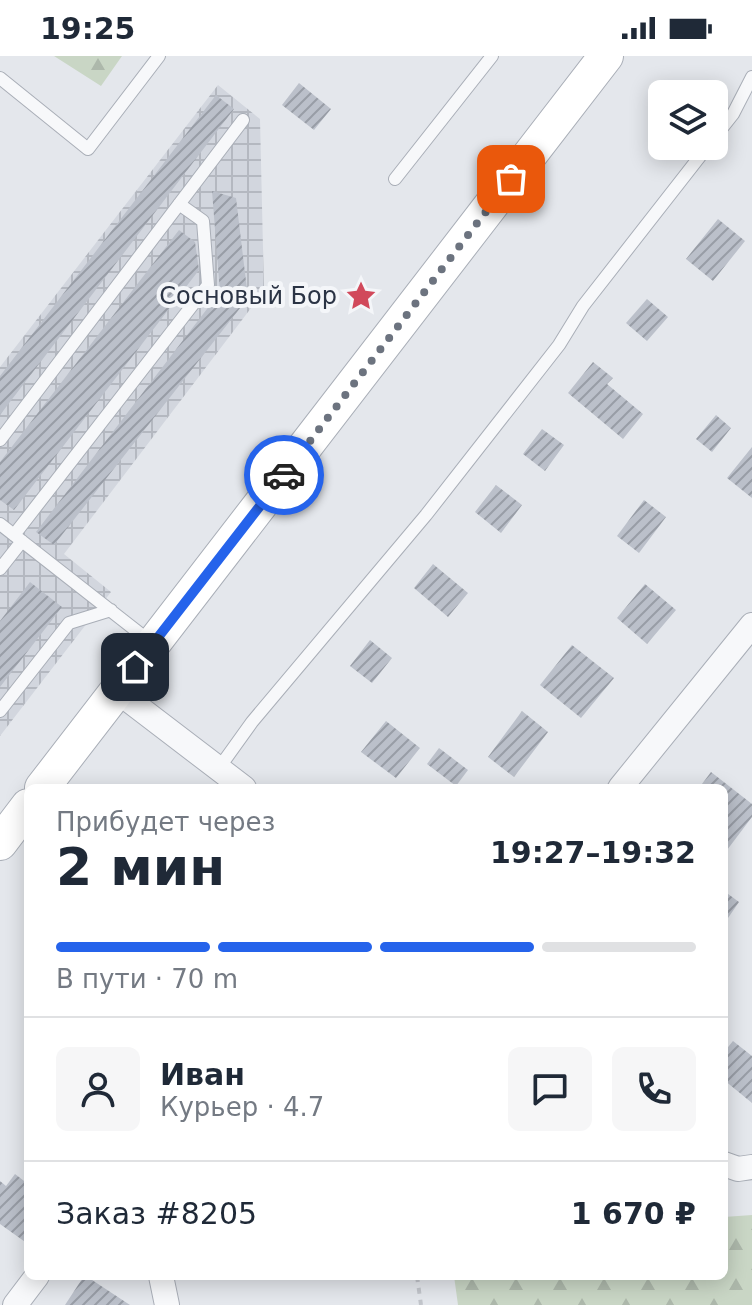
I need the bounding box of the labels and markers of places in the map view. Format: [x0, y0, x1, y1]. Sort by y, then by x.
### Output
pin [477, 145, 545, 213]
place icon: Сосновый Бор [344, 279, 378, 313]
place label: Сосновый Бор [159, 282, 337, 310]
pin [101, 633, 169, 701]

